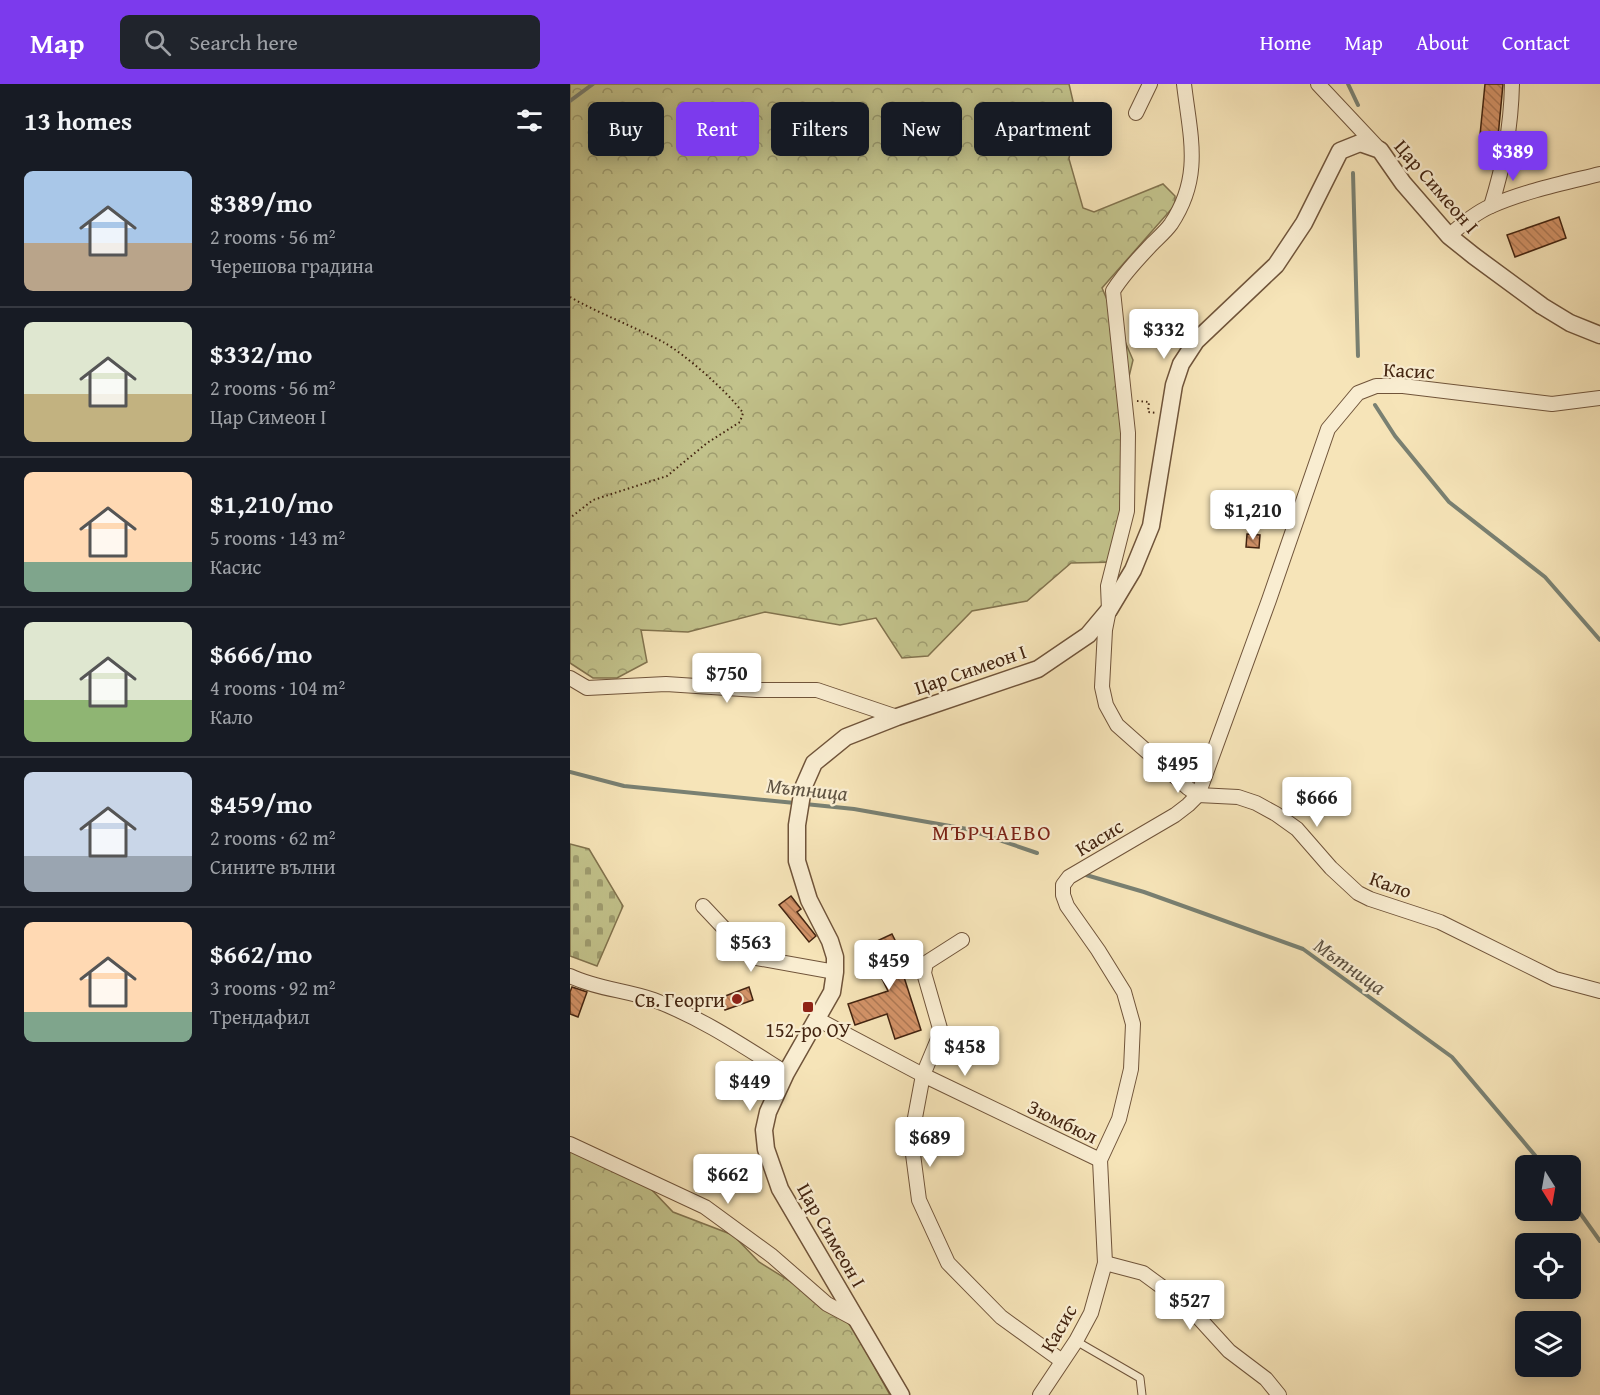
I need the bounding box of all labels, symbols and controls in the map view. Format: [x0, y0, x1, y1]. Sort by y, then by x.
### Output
search box [120, 15, 540, 69]
text: Map [30, 22, 84, 63]
icon: search [141, 26, 174, 59]
text: Search here [189, 26, 298, 58]
text: Home [1260, 27, 1311, 58]
text: Map [1344, 27, 1383, 58]
text: About [1416, 27, 1469, 58]
text: Contact [1502, 27, 1570, 58]
text: 13 homes [24, 101, 132, 140]
chip: Buy [588, 102, 664, 156]
chip: Rent [676, 102, 759, 156]
chip: Filters [771, 102, 869, 156]
chip: New [881, 102, 962, 156]
chip: Apartment [974, 102, 1112, 156]
icon: filters [513, 104, 546, 137]
pin: $389 [1477, 131, 1549, 182]
street label: Цар Симеон I [1388, 133, 1486, 239]
text: $389 [1492, 136, 1534, 165]
text: $389/mo [210, 183, 312, 222]
icon: home [72, 195, 144, 267]
text: 2 rooms · 56 m² [210, 222, 336, 251]
text: Черешова градина [210, 251, 373, 280]
pin: $332 [1128, 309, 1200, 360]
text: $332 [1143, 314, 1185, 343]
text: $332/mo [210, 334, 312, 373]
icon: home [72, 346, 144, 418]
street label: Касис [1383, 354, 1436, 386]
text: 2 rooms · 56 m² [210, 373, 336, 402]
text: Цар Симеон I [210, 402, 326, 431]
text: $1,210/mo [210, 484, 333, 523]
pin: $1,210 [1204, 490, 1302, 541]
text: $1,210 [1224, 495, 1282, 524]
icon: home [72, 496, 144, 568]
text: 5 rooms · 143 m² [210, 523, 345, 552]
text: Касис [210, 552, 261, 581]
text: $666/mo [210, 634, 312, 673]
street label: Цар Симеон I [910, 636, 1030, 702]
icon: home [72, 646, 144, 718]
pin: $750 [691, 653, 763, 704]
text: $750 [706, 658, 748, 687]
text: 4 rooms · 104 m² [210, 673, 345, 702]
text: Кало [210, 702, 253, 731]
pin: $495 [1142, 743, 1214, 794]
text: $495 [1157, 748, 1199, 777]
water label: Мътница [765, 769, 849, 809]
pin: $666 [1281, 777, 1353, 828]
text: $666 [1296, 782, 1338, 811]
text: $459/mo [210, 784, 312, 823]
icon: home [72, 796, 144, 868]
street label: Касис [1069, 811, 1129, 863]
district label: МЪРЧАЕВО [932, 816, 1052, 848]
text: 2 rooms · 62 m² [210, 823, 336, 852]
text: Сините вълни [210, 852, 336, 881]
street label: Кало [1366, 863, 1416, 905]
pin: $563 [715, 922, 787, 973]
text: $563 [730, 927, 772, 956]
water label: Мътница [1308, 930, 1393, 1002]
text: $662/mo [210, 934, 312, 973]
pin: $459 [853, 940, 925, 991]
text: $459 [868, 945, 910, 974]
icon: home [72, 946, 144, 1018]
text: 3 rooms · 92 m² [210, 973, 336, 1002]
place label: Св. Георги [635, 985, 725, 1014]
marker: Св. Георги [730, 992, 744, 1006]
marker: 152-ро ОУ [801, 1000, 815, 1014]
text: Трендафил [210, 1002, 310, 1031]
place label: 152-ро ОУ [765, 1015, 852, 1044]
pin: $458 [929, 1026, 1001, 1077]
text: $458 [944, 1031, 986, 1060]
pin: $449 [714, 1061, 786, 1112]
text: $449 [729, 1066, 771, 1095]
street label: Зюмбюл [1023, 1092, 1103, 1150]
pin: $689 [894, 1117, 966, 1168]
text: $689 [909, 1122, 951, 1151]
pin: $662 [692, 1154, 764, 1205]
north arrow [1515, 1155, 1581, 1221]
map controls [1515, 1155, 1581, 1377]
text: $662 [707, 1159, 749, 1188]
street label: Цар Симеон I [790, 1177, 874, 1293]
button: locate [1515, 1233, 1581, 1299]
pin: $527 [1154, 1280, 1226, 1331]
text: $527 [1169, 1285, 1211, 1314]
street label: Касис [1033, 1298, 1083, 1358]
button: layers [1515, 1311, 1581, 1377]

